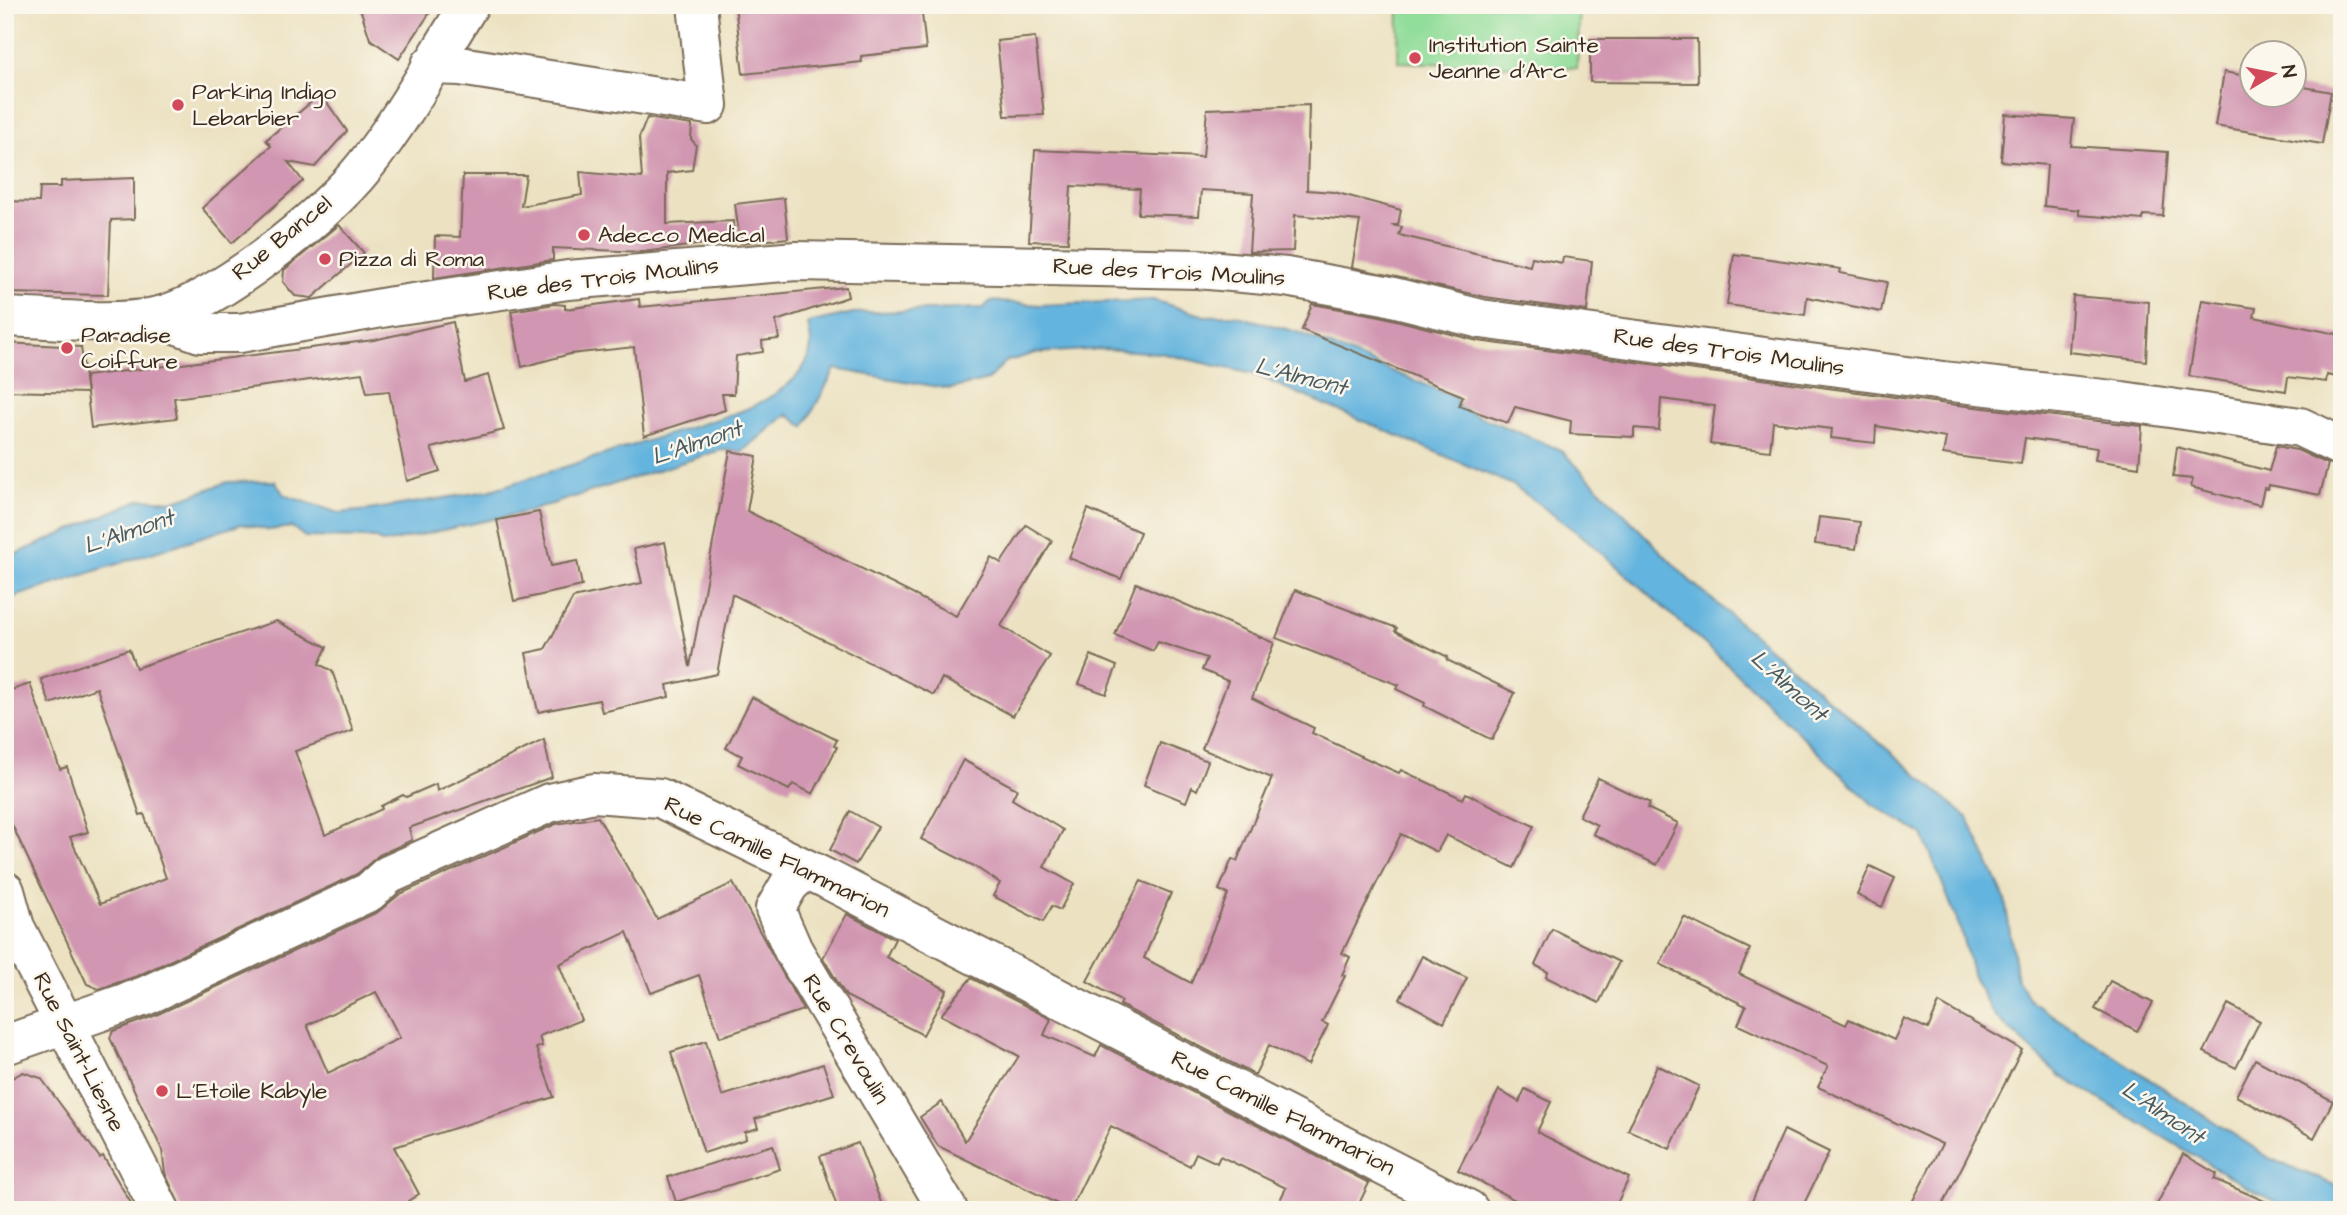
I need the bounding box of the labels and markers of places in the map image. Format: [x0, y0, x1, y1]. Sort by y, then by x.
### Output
place label: Institution Sainte Jeanne d'Arc [1429, 29, 1599, 87]
marker: Institution Sainte Jeanne d'Arc [1407, 50, 1423, 66]
place label: Parking Indigo Lebarbier [192, 76, 336, 134]
marker: Parking Indigo Lebarbier [170, 97, 186, 113]
place label: Adecco Medical [598, 219, 765, 251]
marker: Adecco Medical [576, 227, 592, 243]
place label: Pizza di Roma [339, 243, 485, 275]
marker: Pizza di Roma [317, 251, 333, 267]
place label: Paradise Coiffure [81, 319, 178, 377]
marker: Paradise Coiffure [59, 340, 75, 356]
place label: L'Etoile Kabyle [176, 1075, 327, 1108]
marker: L'Etoile Kabyle [154, 1083, 170, 1099]

